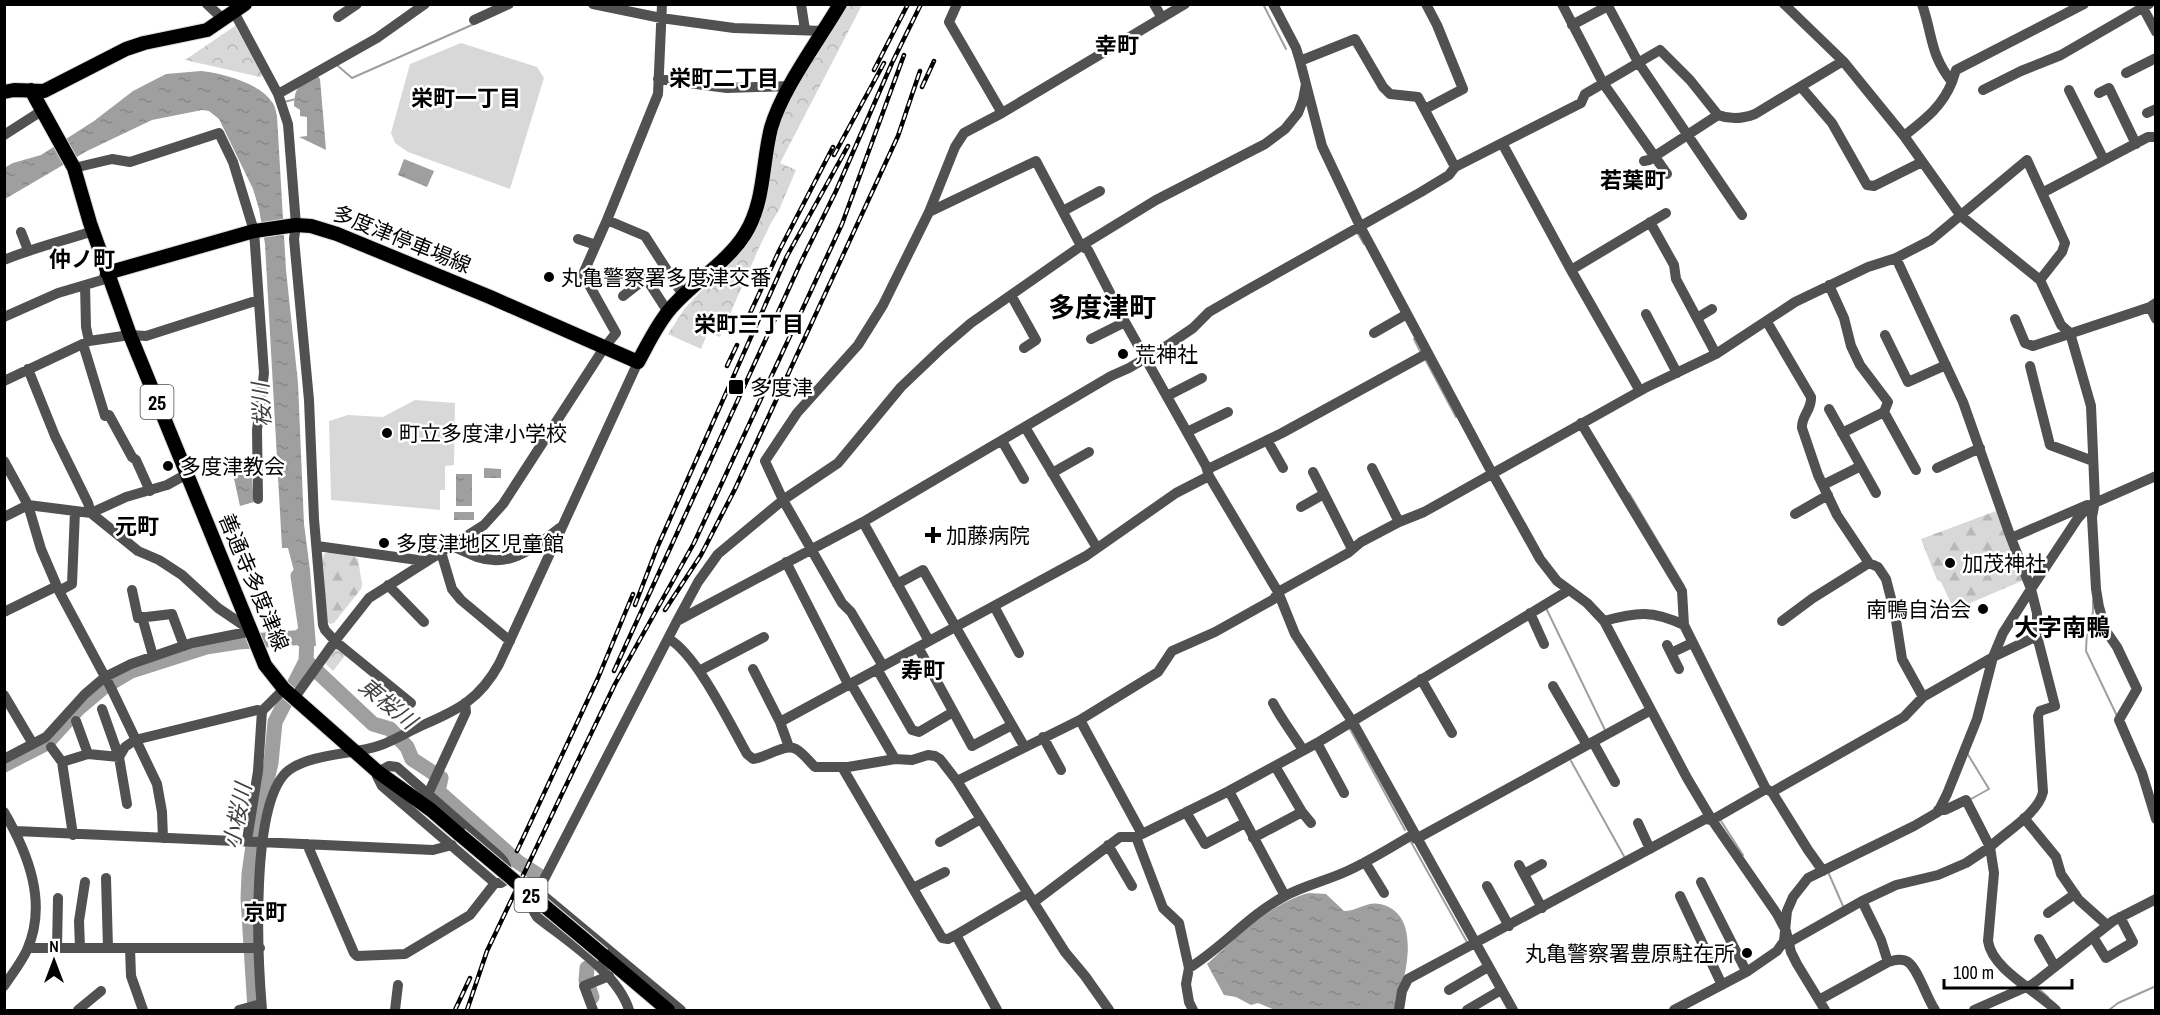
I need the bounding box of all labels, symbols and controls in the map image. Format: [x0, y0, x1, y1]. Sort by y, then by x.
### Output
district label: 幸町 [1095, 30, 1139, 60]
district label: 栄町二丁目 [669, 63, 779, 93]
district label: 栄町一丁目 [411, 83, 521, 113]
district label: 若葉町 [1600, 165, 1666, 195]
street label: 多度津停車場線 [328, 198, 476, 280]
district label: 仲ノ町 [49, 244, 115, 274]
place label: 丸亀警察署多度津交番 [561, 263, 771, 292]
marker: 丸亀警察署多度津交番 [542, 270, 556, 284]
district label: 多度津町 [1048, 289, 1156, 325]
district label: 栄町三丁目 [694, 309, 804, 339]
place label: 荒神社 [1135, 340, 1198, 369]
marker: 荒神社 [1116, 347, 1130, 361]
place label: 多度津 [750, 373, 813, 402]
marker: 多度津 [727, 378, 745, 396]
water label: 桜川 [245, 380, 277, 428]
road number: 25 [140, 385, 174, 419]
place label: 町立多度津小学校 [399, 419, 567, 448]
marker: 町立多度津小学校 [380, 426, 394, 440]
place label: 多度津教会 [180, 452, 285, 481]
marker: 多度津教会 [161, 459, 175, 473]
street label: 善通寺多度津線 [212, 509, 296, 655]
district label: 元町 [115, 511, 159, 541]
place label: 加藤病院 [946, 521, 1030, 550]
marker: 加藤病院 [924, 526, 942, 544]
place label: 多度津地区児童館 [396, 529, 564, 558]
marker: 多度津地区児童館 [377, 536, 391, 550]
place label: 加茂神社 [1962, 549, 2046, 578]
marker: 加茂神社 [1943, 556, 1957, 570]
place label: 南鴨自治会 [1866, 595, 1971, 624]
marker: 南鴨自治会 [1976, 602, 1990, 616]
district label: 大字南鴨 [2014, 611, 2110, 643]
district label: 寿町 [901, 655, 945, 685]
water label: 東桜川 [353, 671, 425, 737]
water label: 小桜川 [216, 779, 258, 851]
road number: 25 [514, 878, 548, 912]
district label: 京町 [243, 897, 287, 927]
north arrow [24, 931, 84, 991]
text: N [49, 935, 59, 957]
place label: 丸亀警察署豊原駐在所 [1525, 939, 1735, 968]
marker: 丸亀警察署豊原駐在所 [1740, 946, 1754, 960]
scale bar [1944, 952, 2072, 990]
text: 100 m [1953, 960, 1994, 985]

